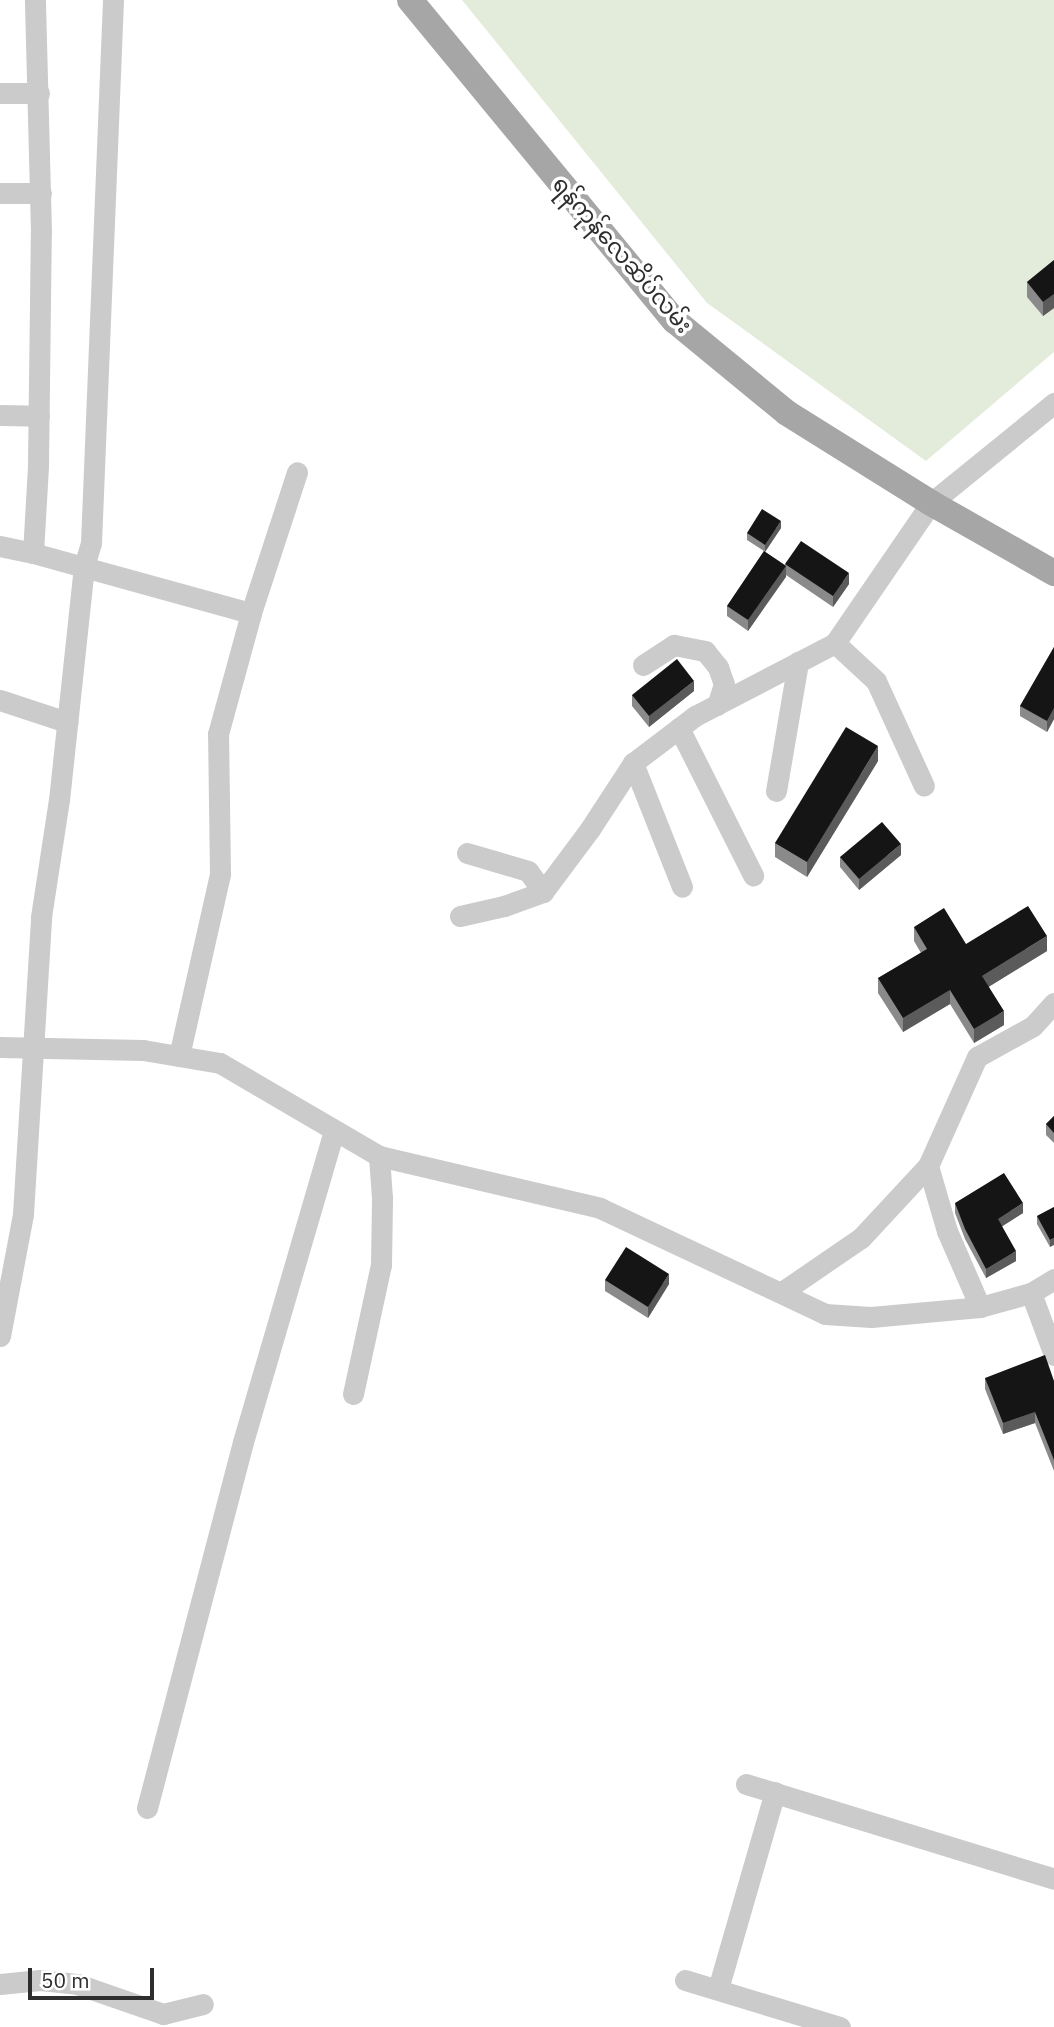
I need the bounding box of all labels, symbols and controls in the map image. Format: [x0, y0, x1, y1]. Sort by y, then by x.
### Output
street label: ရန်ကုန်လေဆိပ်လမ်း [547, 170, 699, 338]
scale bar [32, 1954, 158, 1998]
text: 50 m [41, 1966, 90, 1994]

